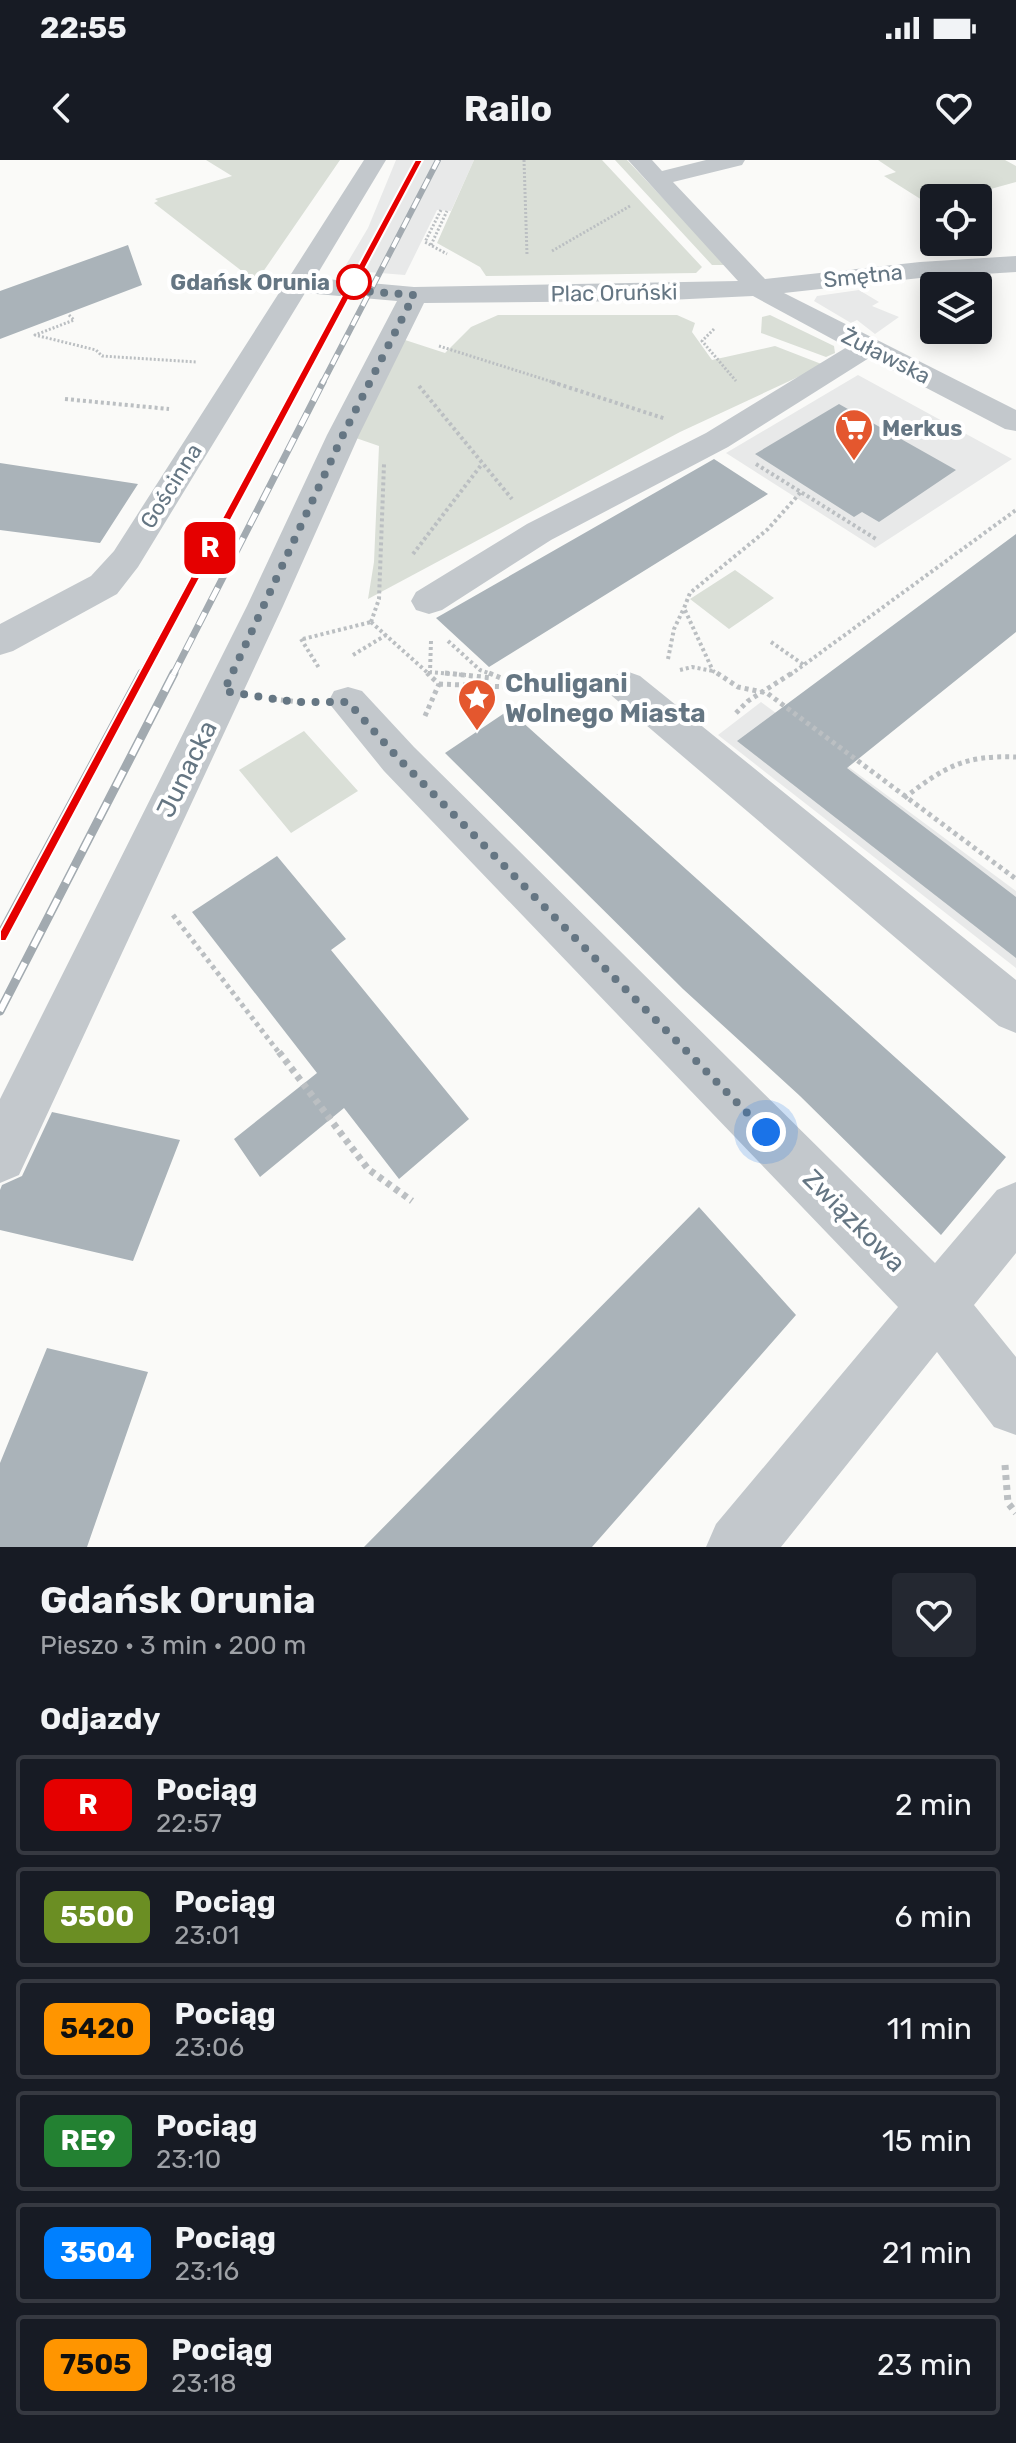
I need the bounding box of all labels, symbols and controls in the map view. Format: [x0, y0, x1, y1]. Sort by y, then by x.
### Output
text: 22:55 [40, 10, 127, 46]
icon: back [40, 86, 84, 130]
icon: heart [932, 86, 976, 130]
text: Railo [464, 87, 552, 130]
map controls [920, 184, 992, 344]
button: locate [920, 184, 992, 256]
street label: Smętna [822, 258, 904, 294]
marker: Gdańsk Orunia [337, 265, 371, 299]
place label: Gdańsk Orunia [170, 269, 330, 296]
button: layers [920, 272, 992, 344]
street label: Plac Oruński [550, 278, 678, 308]
street label: Żuławska [837, 322, 935, 390]
supermarket icon: Merkus [833, 407, 875, 462]
place label: Merkus [882, 415, 962, 442]
street label: Gościnna [134, 439, 208, 533]
line badge: R [184, 522, 236, 574]
text: R [200, 531, 220, 564]
place label: Chuligani Wolnego Miasta [505, 668, 706, 729]
place icon: Chuligani Wolnego Miasta [456, 677, 498, 732]
street label: Junacka [150, 715, 224, 823]
your location [746, 1112, 786, 1152]
street label: Związkowa [796, 1163, 912, 1279]
button: heart [892, 1573, 976, 1657]
text: Gdańsk Orunia [40, 1577, 316, 1623]
text: Pieszo · 3 min · 200 m [40, 1630, 306, 1661]
text: Odjazdy [40, 1701, 160, 1737]
text: Pociąg [156, 1772, 257, 1808]
text: 2 min [895, 1787, 972, 1823]
text: R [78, 1788, 98, 1821]
text: 22:57 [156, 1808, 222, 1839]
text: Pociąg [174, 1884, 276, 1920]
text: 6 min [894, 1899, 972, 1935]
text: 5500 [60, 1900, 134, 1933]
text: 23:01 [174, 1920, 239, 1951]
text: Pociąg [174, 1996, 276, 2032]
text: 11 min [887, 2011, 972, 2047]
text: 5420 [60, 2012, 134, 2045]
text: 23:06 [174, 2032, 244, 2063]
text: Pociąg [156, 2108, 257, 2144]
text: 15 min [882, 2123, 972, 2159]
text: RE9 [60, 2124, 116, 2157]
text: 23:10 [156, 2144, 221, 2175]
text: Pociąg [175, 2220, 276, 2256]
text: 21 min [882, 2235, 972, 2271]
text: 3504 [60, 2236, 135, 2269]
text: 23:16 [175, 2256, 239, 2287]
text: Pociąg [171, 2332, 273, 2368]
text: 23 min [877, 2347, 972, 2383]
text: 7505 [60, 2348, 131, 2381]
text: 23:18 [171, 2368, 236, 2399]

